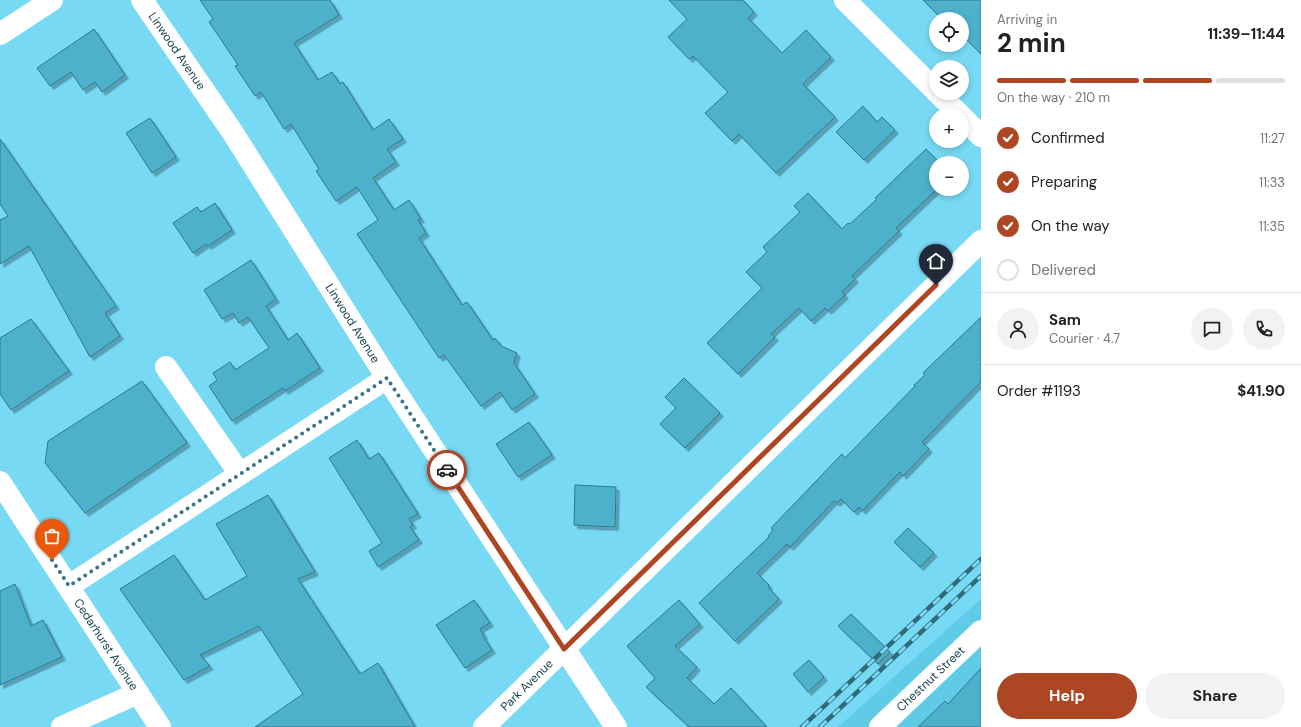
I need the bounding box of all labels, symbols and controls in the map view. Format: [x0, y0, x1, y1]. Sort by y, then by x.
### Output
street label: Linwood Avenue [145, 9, 209, 93]
text: Arriving in [997, 11, 1057, 28]
map controls [929, 12, 969, 196]
button: locate [929, 12, 969, 52]
text: 11:39–11:44 [1207, 24, 1285, 44]
text: 2 min [997, 26, 1066, 60]
button: layers [929, 60, 969, 100]
text: On the way · 210 m [997, 89, 1110, 106]
button: + [929, 108, 969, 148]
icon: check [997, 127, 1019, 149]
text: Confirmed [1031, 128, 1105, 148]
text: 11:27 [1260, 130, 1285, 147]
button: − [929, 156, 969, 196]
icon: check [997, 171, 1019, 193]
text: Preparing [1031, 172, 1097, 192]
text: 11:33 [1259, 174, 1285, 191]
icon: check [997, 215, 1019, 237]
text: On the way [1031, 216, 1110, 236]
text: 11:35 [1259, 218, 1285, 235]
pin [919, 244, 953, 285]
icon: home [925, 250, 947, 272]
text: Delivered [1031, 260, 1096, 280]
street label: Linwood Avenue [322, 281, 384, 366]
button: person [997, 308, 1039, 350]
button: chat [1191, 308, 1233, 350]
button: phone [1243, 308, 1285, 350]
text: Sam [1049, 310, 1081, 330]
text: Courier · 4.7 [1049, 330, 1120, 347]
text: Order #1193 [997, 381, 1081, 401]
text: $41.90 [1237, 381, 1285, 401]
courier [427, 450, 467, 490]
icon: car [436, 459, 458, 481]
pin [35, 519, 69, 560]
icon: bag [41, 525, 63, 547]
street label: Cedarhurst Avenue [70, 595, 142, 694]
street label: Chestnut Street [893, 642, 969, 715]
street label: Park Avenue [497, 656, 557, 714]
button: Help [997, 673, 1137, 719]
button: Share [1145, 673, 1285, 719]

